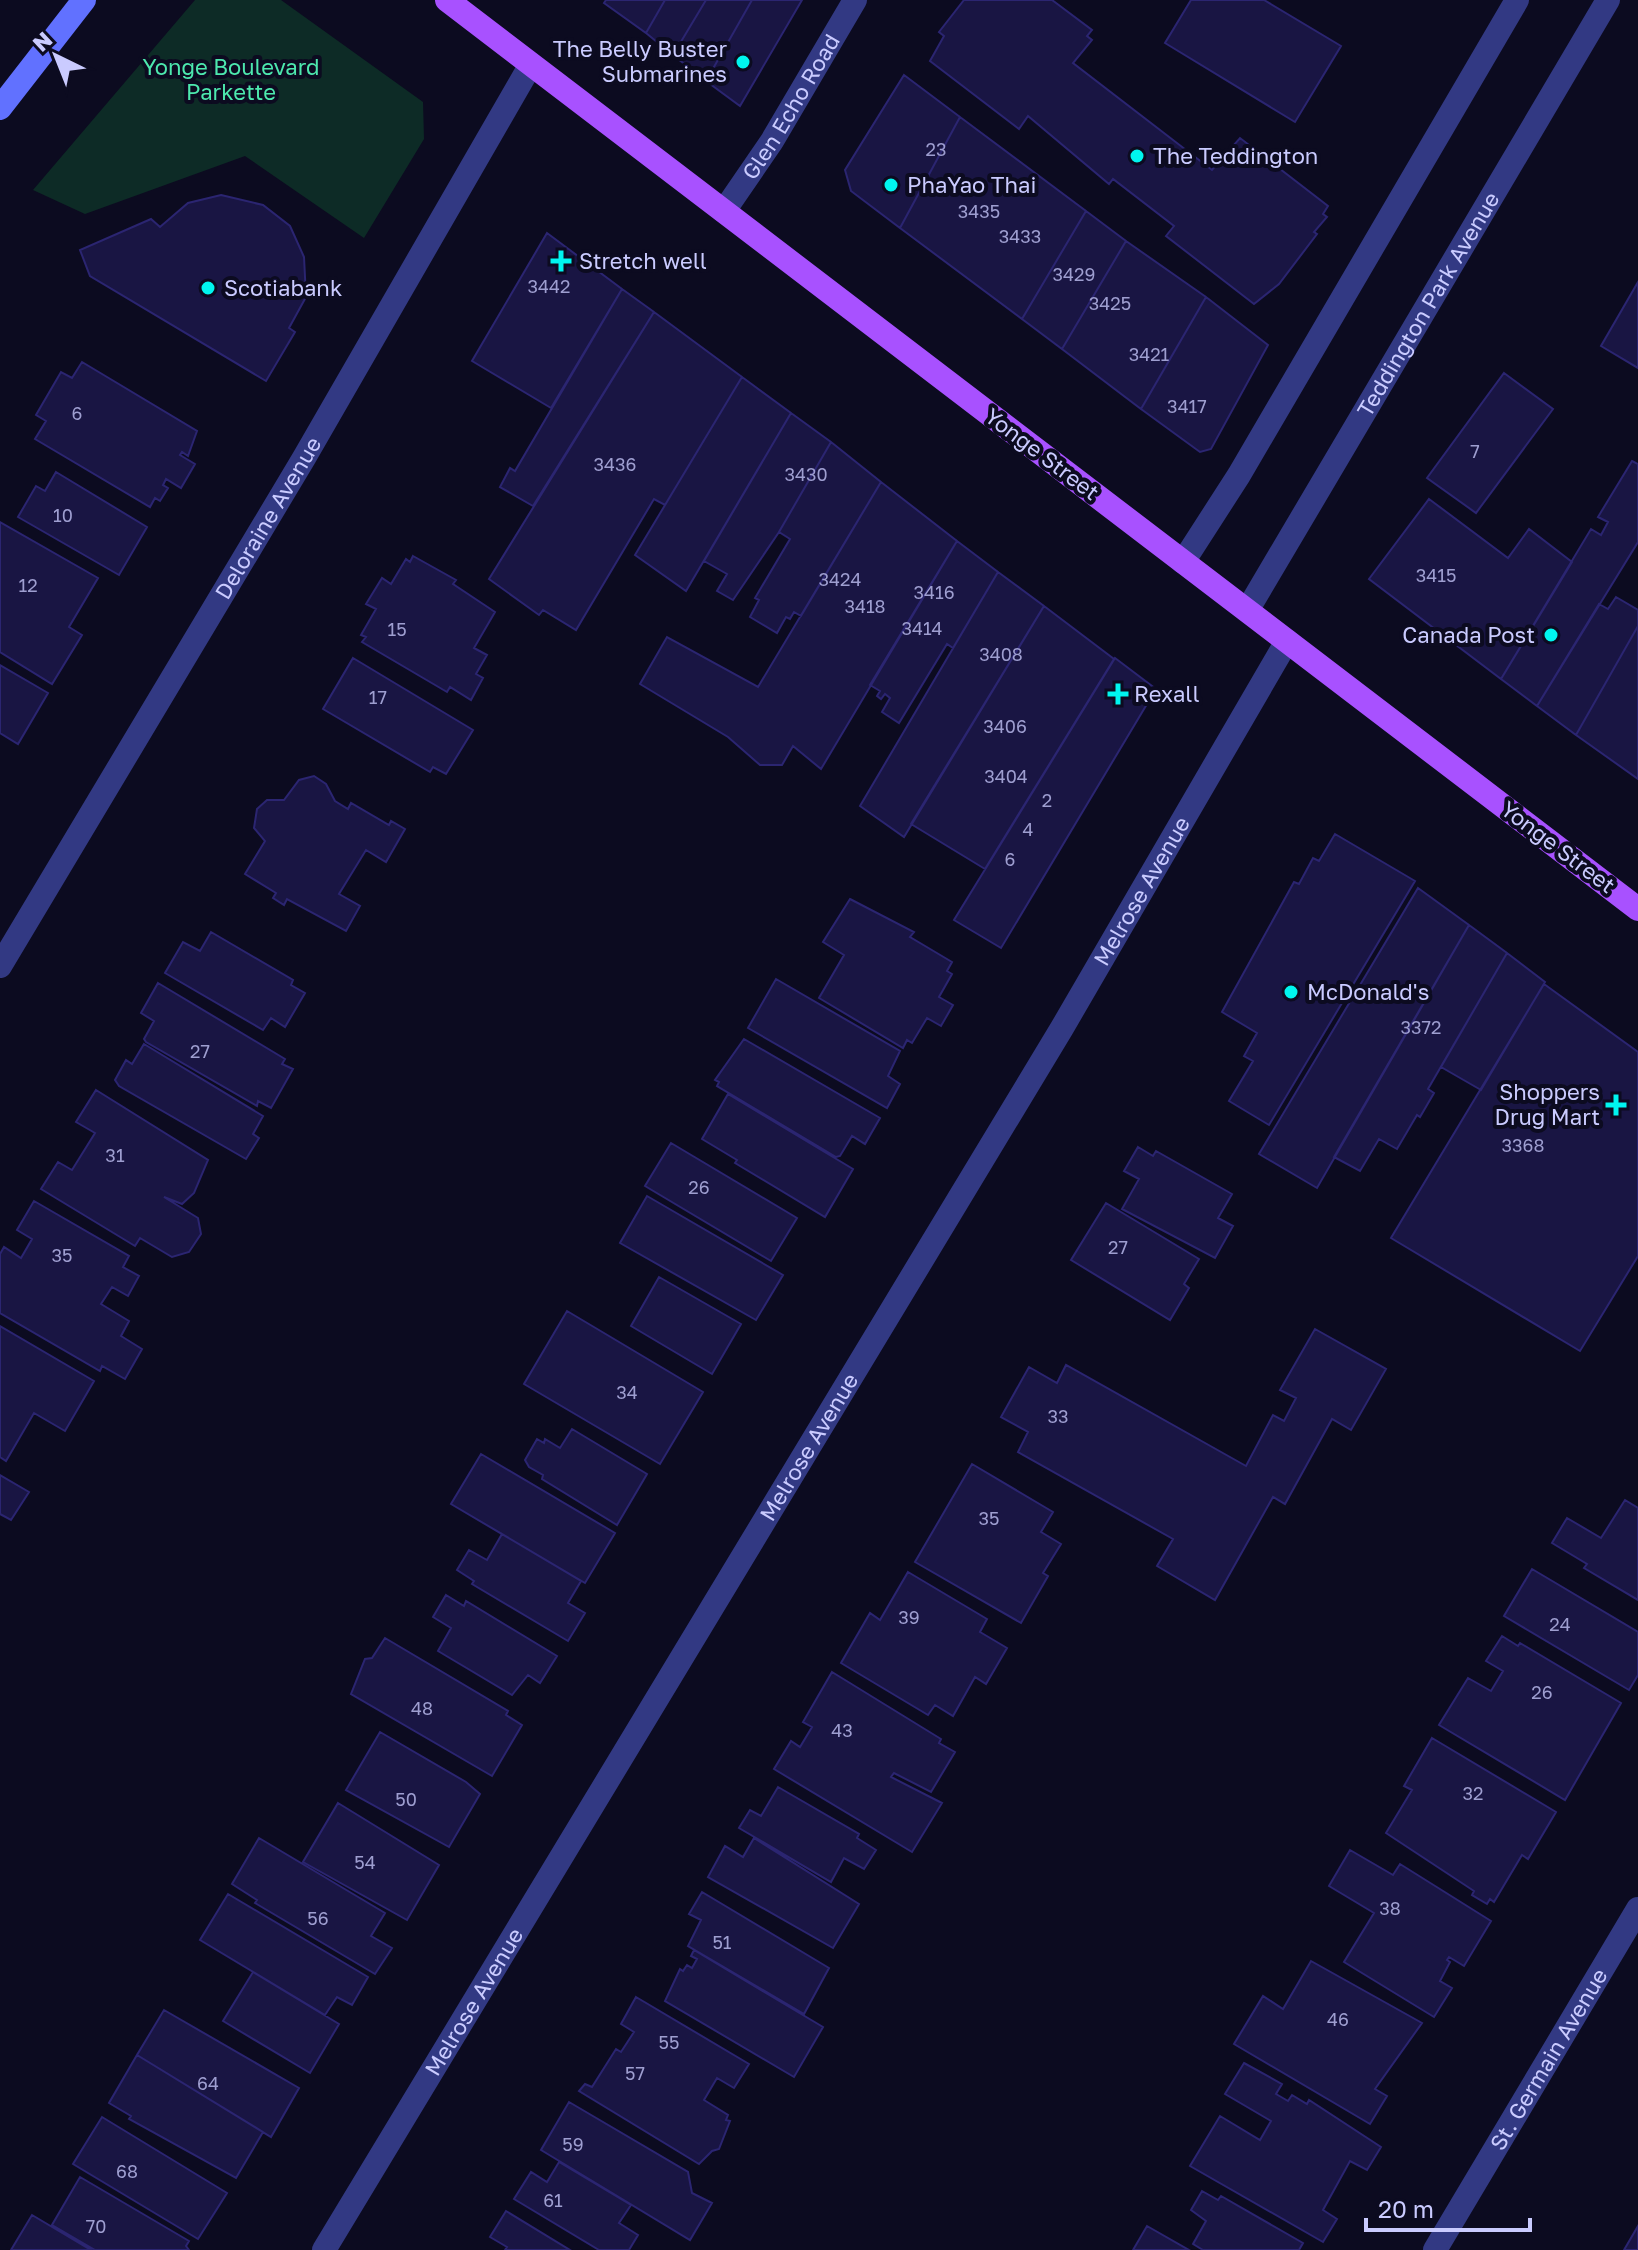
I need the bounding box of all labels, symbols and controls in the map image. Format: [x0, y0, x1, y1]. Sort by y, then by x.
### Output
north arrow [16, 16, 96, 96]
text: N [27, 25, 57, 57]
street label: Glen Echo Road [736, 29, 845, 184]
place label: The Belly Buster Submarines [553, 35, 727, 87]
park label: Yonge Boulevard Parkette [142, 53, 320, 105]
marker: The Belly Buster Submarines [734, 53, 752, 71]
house number: 23 [926, 138, 946, 160]
place label: The Teddington [1153, 142, 1318, 169]
marker: The Teddington [1128, 147, 1146, 165]
place label: PhaYao Thai [907, 171, 1036, 198]
marker: PhaYao Thai [882, 176, 900, 194]
street label: Teddington Park Avenue [1351, 187, 1505, 421]
house number: 3435 [958, 200, 1000, 222]
house number: 3433 [999, 225, 1041, 247]
place label: Stretch well [579, 247, 707, 274]
marker: Stretch well [550, 250, 572, 272]
house number: 3429 [1053, 263, 1095, 285]
place label: Scotiabank [224, 274, 342, 301]
house number: 3442 [528, 275, 570, 297]
marker: Scotiabank [199, 279, 217, 297]
house number: 3425 [1089, 292, 1131, 314]
house number: 3421 [1129, 343, 1170, 365]
house number: 3417 [1167, 395, 1207, 417]
house number: 6 [72, 402, 82, 424]
street label: Yonge Street [980, 402, 1105, 505]
street label: Deloraine Avenue [209, 432, 326, 604]
house number: 7 [1470, 440, 1480, 462]
house number: 3436 [594, 453, 636, 475]
house number: 3430 [784, 463, 828, 485]
house number: 10 [53, 504, 73, 526]
house number: 3415 [1416, 564, 1456, 586]
house number: 3424 [819, 568, 861, 590]
house number: 12 [18, 574, 38, 596]
house number: 3416 [913, 581, 955, 603]
house number: 3418 [844, 595, 886, 617]
house number: 3414 [901, 617, 943, 639]
house number: 15 [387, 618, 407, 640]
place label: Canada Post [1402, 621, 1535, 648]
marker: Canada Post [1542, 626, 1560, 644]
house number: 3408 [979, 643, 1023, 665]
place label: Rexall [1134, 680, 1199, 707]
marker: Rexall [1109, 685, 1127, 703]
house number: 17 [369, 686, 387, 708]
house number: 3406 [983, 715, 1027, 737]
house number: 3404 [984, 765, 1028, 787]
house number: 2 [1042, 789, 1052, 811]
street label: Yonge Street [1496, 795, 1621, 898]
street label: Melrose Avenue [1087, 811, 1195, 970]
house number: 4 [1023, 818, 1034, 840]
house number: 6 [1005, 848, 1015, 870]
place label: McDonald's [1307, 978, 1429, 1005]
marker: McDonald's [1282, 983, 1300, 1001]
house number: 3372 [1400, 1016, 1442, 1038]
house number: 27 [190, 1040, 210, 1062]
place label: Shoppers Drug Mart [1495, 1078, 1600, 1130]
marker: Shoppers Drug Mart [1607, 1096, 1625, 1114]
house number: 3368 [1502, 1134, 1544, 1156]
house number: 31 [105, 1144, 125, 1166]
house number: 26 [688, 1176, 710, 1198]
house number: 27 [1108, 1236, 1128, 1258]
house number: 35 [52, 1244, 72, 1266]
street label: Melrose Avenue [754, 1368, 863, 1526]
house number: 34 [616, 1381, 638, 1403]
house number: 33 [1047, 1405, 1069, 1427]
house number: 35 [979, 1507, 999, 1529]
house number: 39 [898, 1606, 920, 1628]
house number: 24 [1549, 1613, 1571, 1635]
house number: 26 [1531, 1681, 1553, 1703]
house number: 48 [411, 1697, 433, 1719]
house number: 43 [831, 1719, 853, 1741]
house number: 32 [1463, 1782, 1483, 1804]
house number: 50 [395, 1788, 417, 1810]
house number: 54 [354, 1851, 376, 1873]
house number: 38 [1379, 1897, 1401, 1919]
house number: 56 [307, 1907, 329, 1929]
street label: Melrose Avenue [419, 1923, 528, 2080]
house number: 51 [712, 1931, 732, 1953]
street label: St. Germain Avenue [1484, 1963, 1613, 2155]
house number: 46 [1327, 2008, 1349, 2030]
house number: 55 [659, 2031, 679, 2053]
house number: 57 [625, 2062, 645, 2084]
house number: 64 [197, 2072, 219, 2094]
house number: 59 [562, 2133, 584, 2155]
house number: 68 [116, 2160, 138, 2182]
scale bar [1366, 2182, 1530, 2232]
house number: 61 [543, 2189, 563, 2211]
text: 20 m [1378, 2194, 1434, 2223]
house number: 70 [86, 2215, 106, 2237]

